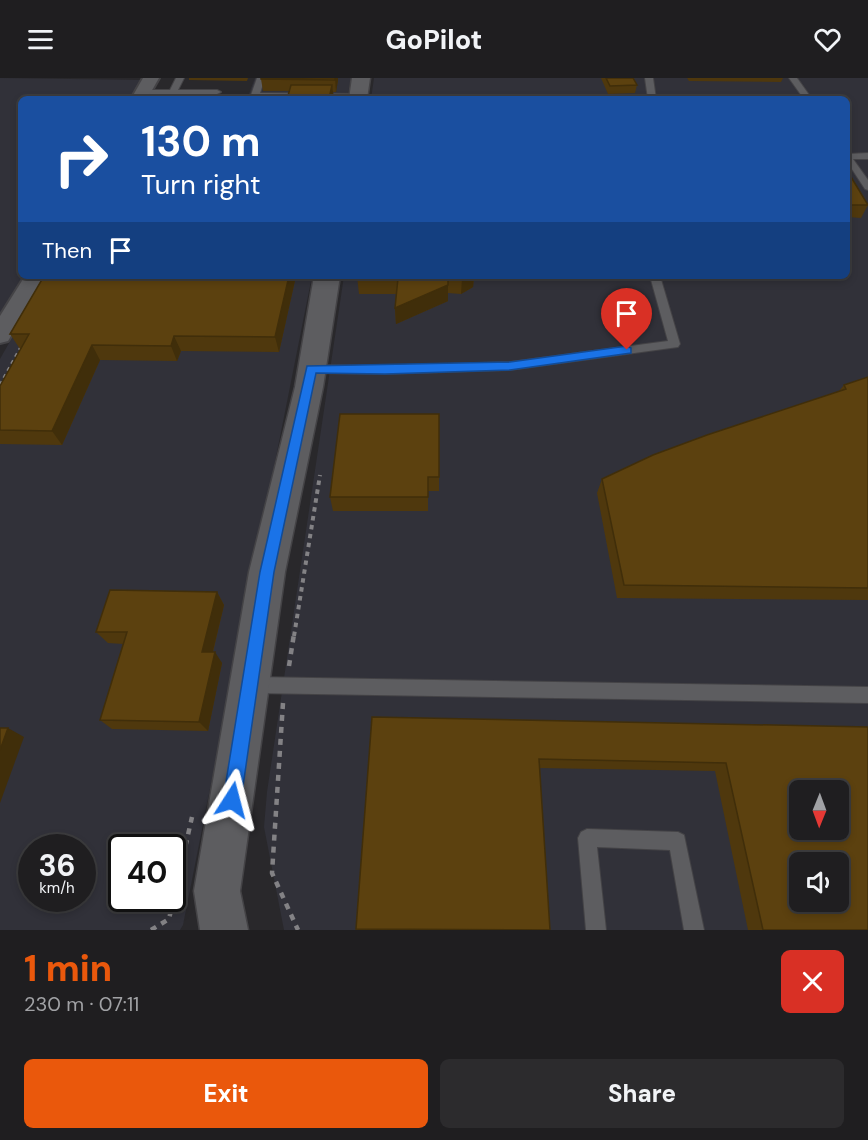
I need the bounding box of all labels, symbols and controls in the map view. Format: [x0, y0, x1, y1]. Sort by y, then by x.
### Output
text: GoPilot [386, 22, 482, 57]
icon: menu [24, 23, 57, 56]
icon: heart [811, 23, 844, 56]
text: 130 m [141, 114, 261, 169]
icon: right [42, 120, 120, 198]
text: Turn right [141, 167, 261, 202]
icon: arrive [104, 234, 137, 267]
text: Then [42, 236, 92, 265]
pin [601, 288, 652, 350]
icon: arrive [610, 297, 643, 330]
position arrow [200, 768, 264, 832]
north arrow [789, 780, 849, 840]
map controls [789, 780, 849, 912]
speed limit sign: 40 [108, 834, 186, 912]
text: 36 [38, 846, 76, 885]
button: sound [789, 852, 849, 912]
text: km/h [39, 878, 75, 898]
text: 1 min [24, 945, 112, 992]
button: close [781, 950, 844, 1013]
text: 230 m · 07:11 [24, 991, 139, 1017]
button: Exit [24, 1059, 428, 1128]
button: Share [440, 1059, 844, 1128]

